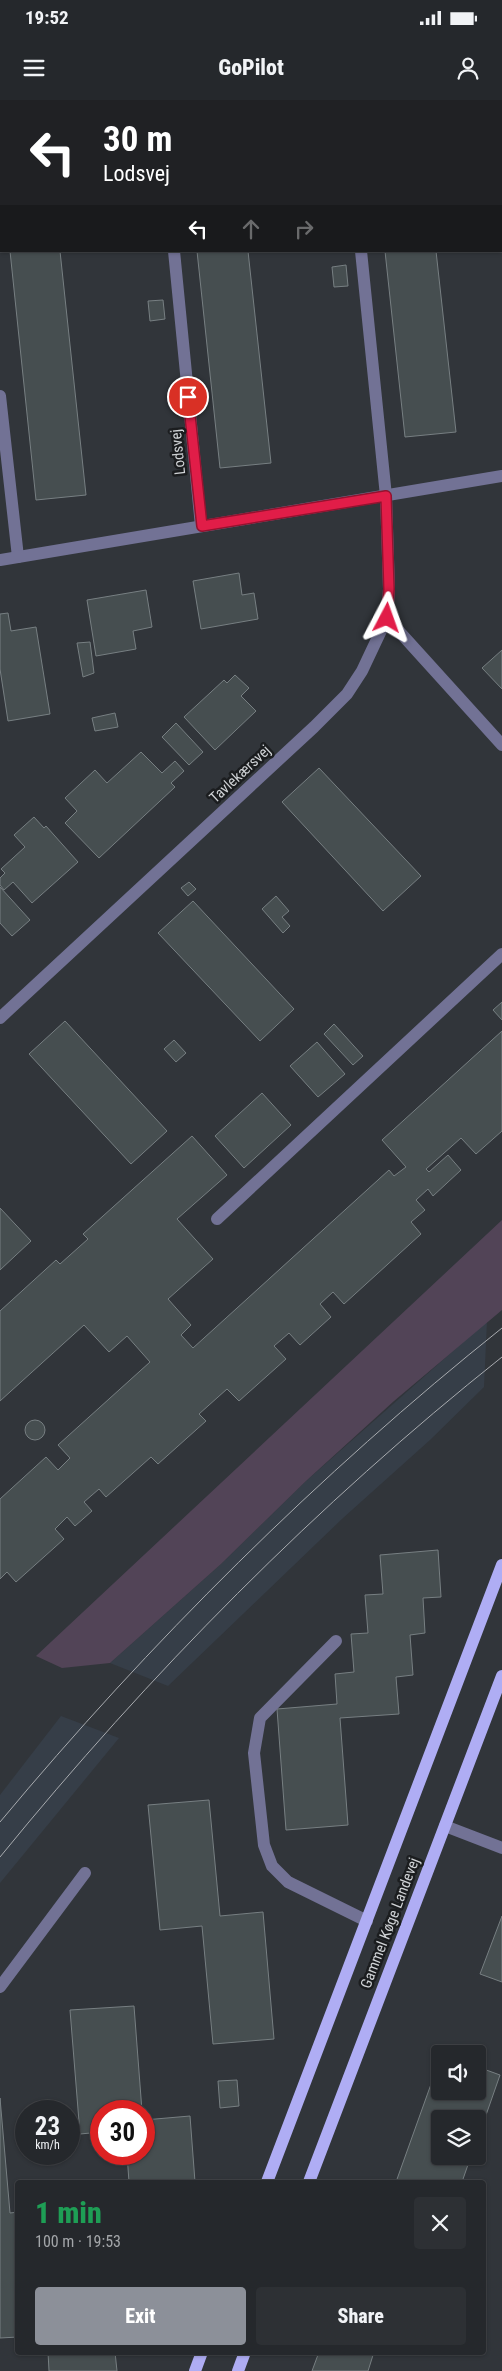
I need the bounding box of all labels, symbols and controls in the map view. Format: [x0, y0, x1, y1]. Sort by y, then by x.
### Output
text: 19:52 [25, 6, 69, 29]
icon: menu [20, 54, 48, 82]
icon: person [454, 54, 482, 82]
text: GoPilot [218, 55, 284, 80]
text: 30 m [103, 119, 172, 160]
icon: left [20, 120, 85, 185]
text: Lodsvej [103, 161, 170, 186]
icon: left [184, 215, 212, 243]
icon: ahead [237, 215, 265, 243]
icon: right [290, 215, 318, 243]
pin [167, 376, 209, 418]
icon: arrive [174, 383, 202, 411]
street label: Lodsvej [167, 428, 189, 476]
position arrow [360, 591, 412, 643]
street label: Tavlekærsvej [206, 741, 274, 807]
street label: Gammel Køge Landevej [357, 1855, 423, 1991]
map controls [431, 2045, 486, 2165]
button: sound [431, 2045, 486, 2100]
speed limit sign: 30 [90, 2100, 155, 2165]
button: layers [431, 2110, 486, 2165]
text: 23 [35, 2112, 60, 2141]
text: km/h [35, 2138, 60, 2152]
text: 1 min [35, 2195, 102, 2230]
button: close [414, 2197, 466, 2249]
text: 100 m · 19:53 [35, 2232, 121, 2251]
button: Exit [35, 2287, 246, 2345]
button: Share [256, 2287, 466, 2345]

